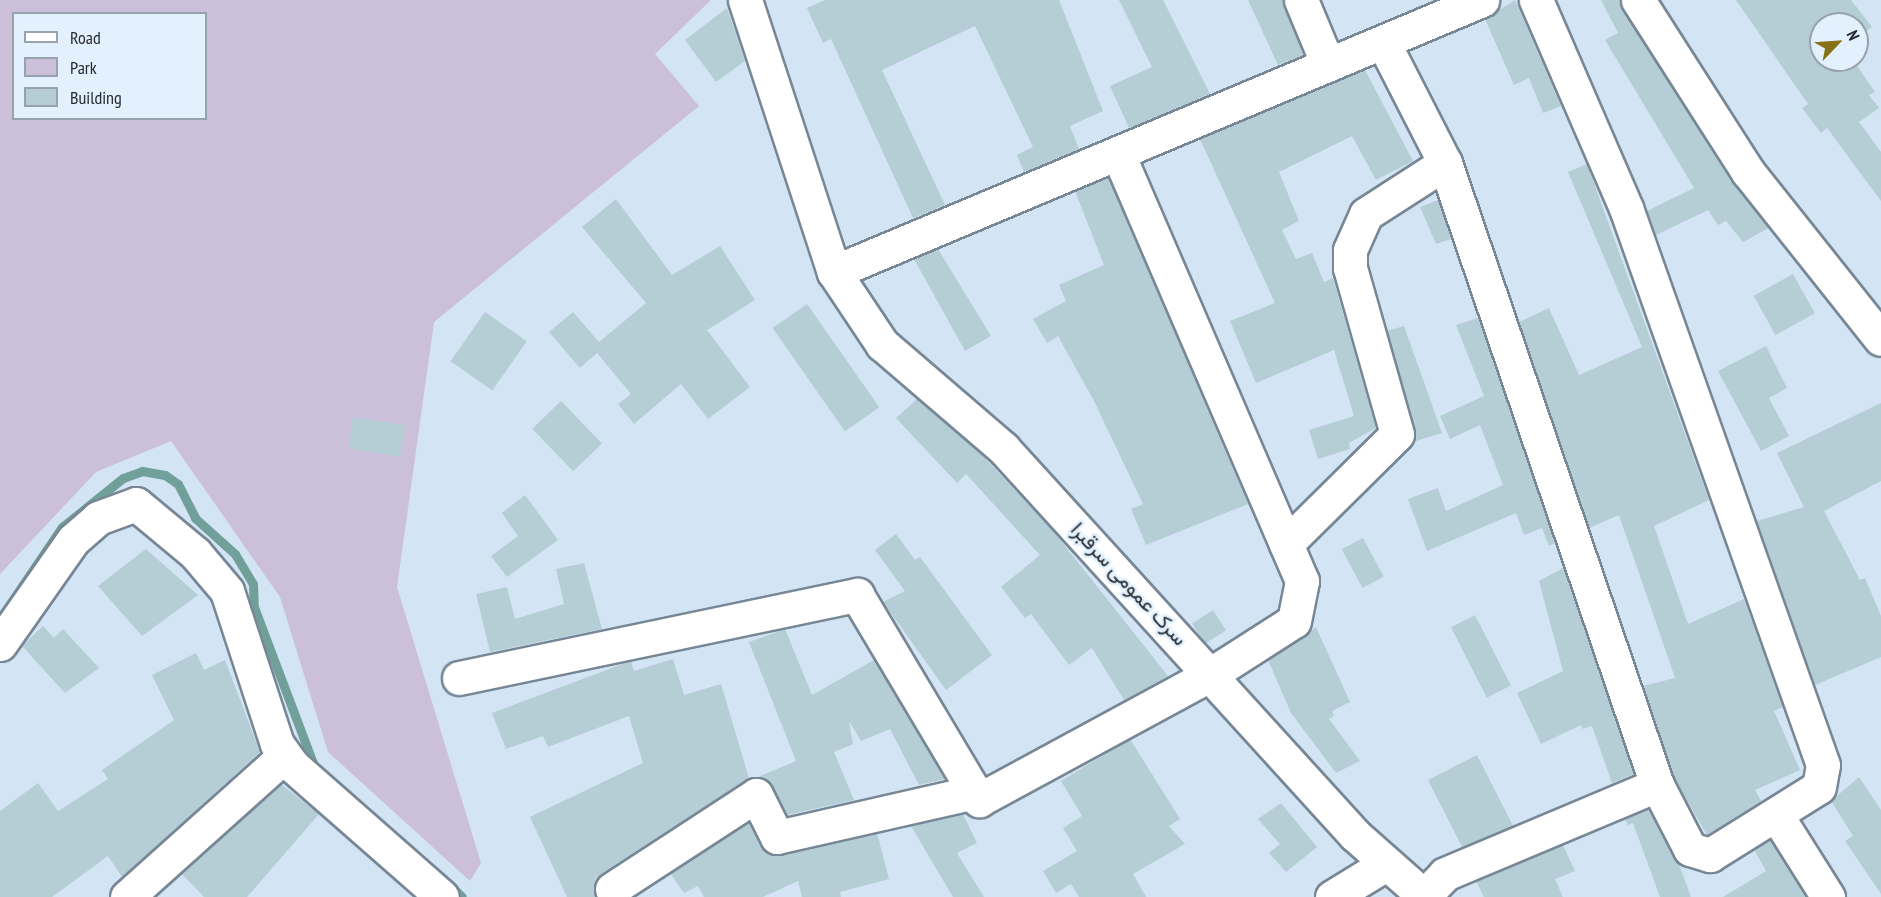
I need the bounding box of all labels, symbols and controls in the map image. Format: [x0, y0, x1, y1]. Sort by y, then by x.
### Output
legend [12, 12, 207, 120]
north arrow [1809, 12, 1869, 72]
text: Road [70, 26, 101, 49]
text: N [1843, 27, 1864, 43]
text: Park [70, 56, 97, 79]
text: Building [70, 86, 122, 109]
street label: سرک عمومی سرقبرا [1065, 517, 1193, 651]

